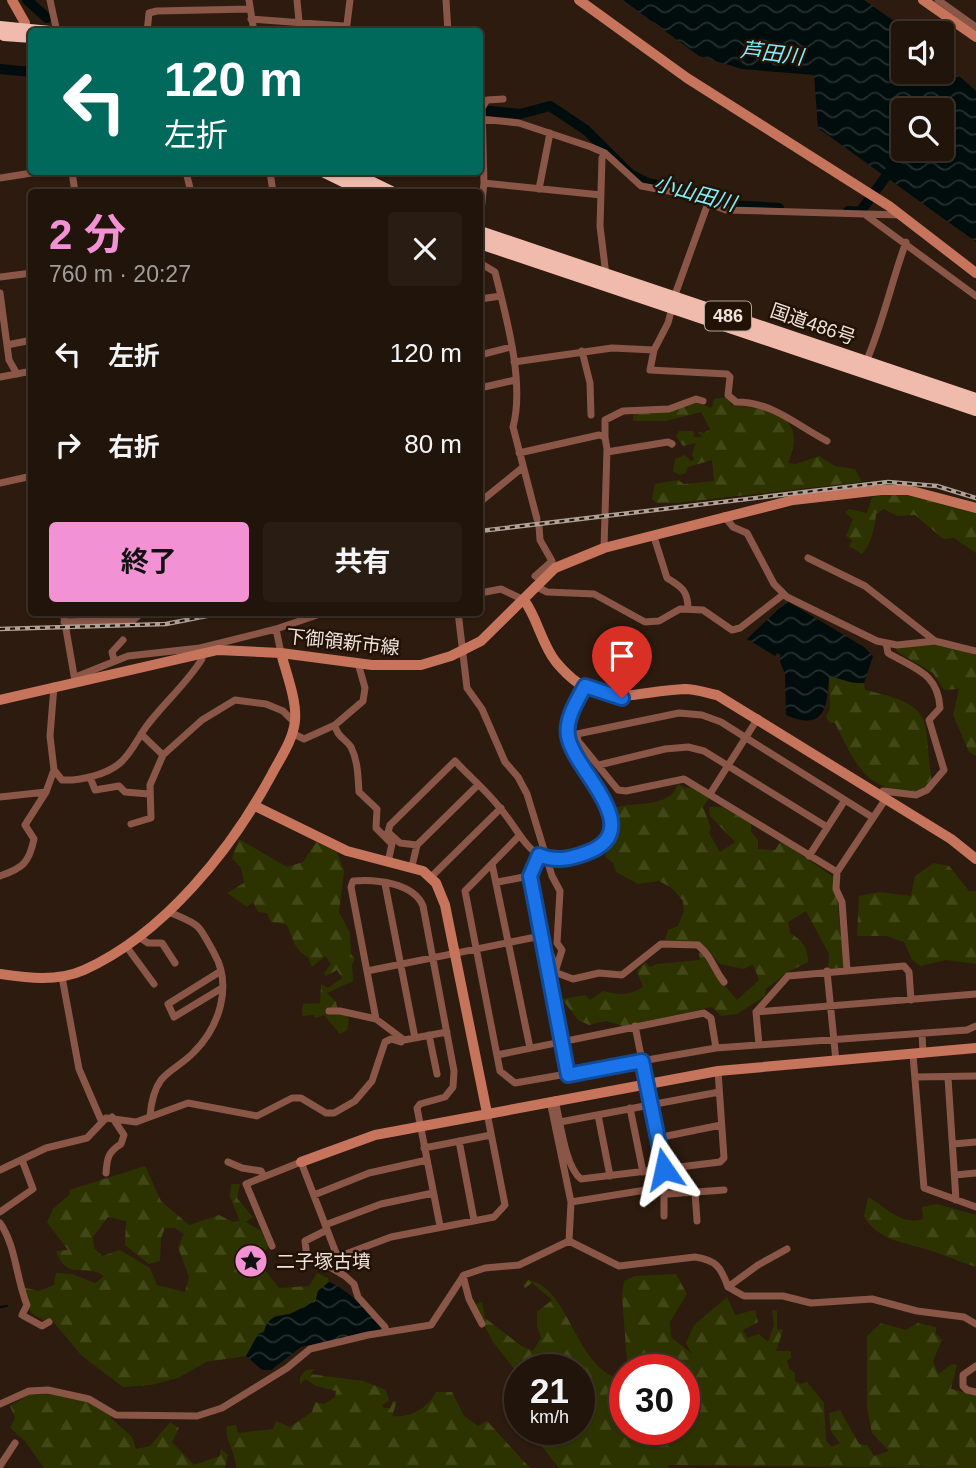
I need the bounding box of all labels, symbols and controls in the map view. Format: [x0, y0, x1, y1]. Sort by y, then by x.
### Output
map controls [891, 21, 954, 161]
button: sound [891, 21, 954, 84]
water label: 芦田川 [739, 38, 807, 68]
text: 120 m [164, 52, 303, 106]
icon: left [49, 56, 140, 147]
button: search [891, 98, 954, 161]
text: 左折 [164, 117, 228, 153]
water label: 小山田川 [651, 171, 740, 215]
text: 2 分 [49, 211, 126, 258]
button: close [388, 212, 462, 286]
text: 760 m · 20:27 [49, 261, 191, 287]
street label: 国道486号 [768, 300, 858, 348]
road number: 486 [705, 302, 751, 330]
icon: left [49, 335, 87, 373]
text: 120 m [390, 338, 462, 368]
text: 左折 [108, 341, 160, 371]
icon: right [49, 426, 87, 464]
text: 80 m [404, 429, 462, 459]
text: 右折 [108, 432, 160, 462]
button: 終了 [49, 522, 249, 602]
button: 共有 [263, 522, 462, 602]
street label: 下御領新市線 [285, 626, 401, 658]
pin [592, 626, 652, 698]
icon: arrive [603, 637, 641, 675]
position arrow [627, 1132, 701, 1206]
place icon: 二子塚古墳 [232, 1242, 270, 1280]
place label: 二子塚古墳 [276, 1251, 371, 1272]
speed limit sign: 30 [609, 1354, 700, 1445]
text: 21 [530, 1371, 569, 1410]
text: km/h [530, 1407, 569, 1427]

